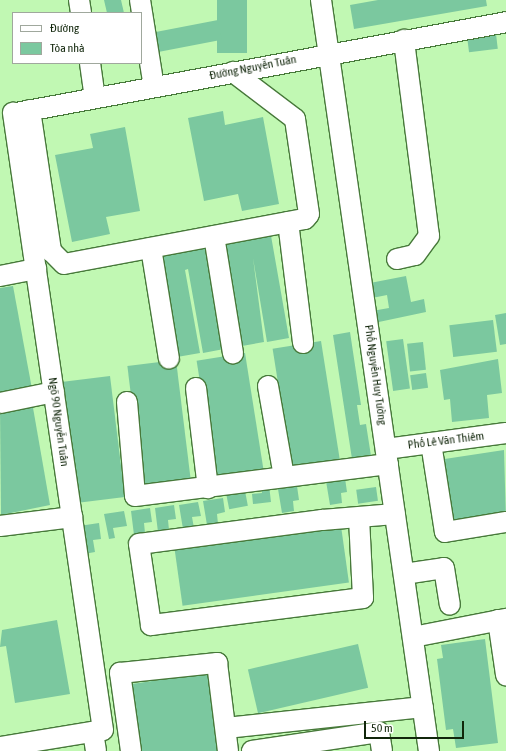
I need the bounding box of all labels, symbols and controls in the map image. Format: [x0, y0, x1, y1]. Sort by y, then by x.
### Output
legend [12, 12, 142, 64]
text: Đường [50, 21, 79, 35]
text: Tòa nhà [50, 41, 85, 55]
street label: Đường Nguyễn Tuân [208, 52, 298, 84]
street label: Phố Nguyễn Huy Tưởng [361, 324, 389, 426]
street label: Ngõ 90 Nguyễn Tuân [45, 377, 71, 467]
street label: Phố Lê Văn Thiêm [407, 429, 485, 453]
scale bar [366, 713, 466, 739]
text: 50 m [371, 721, 393, 735]

